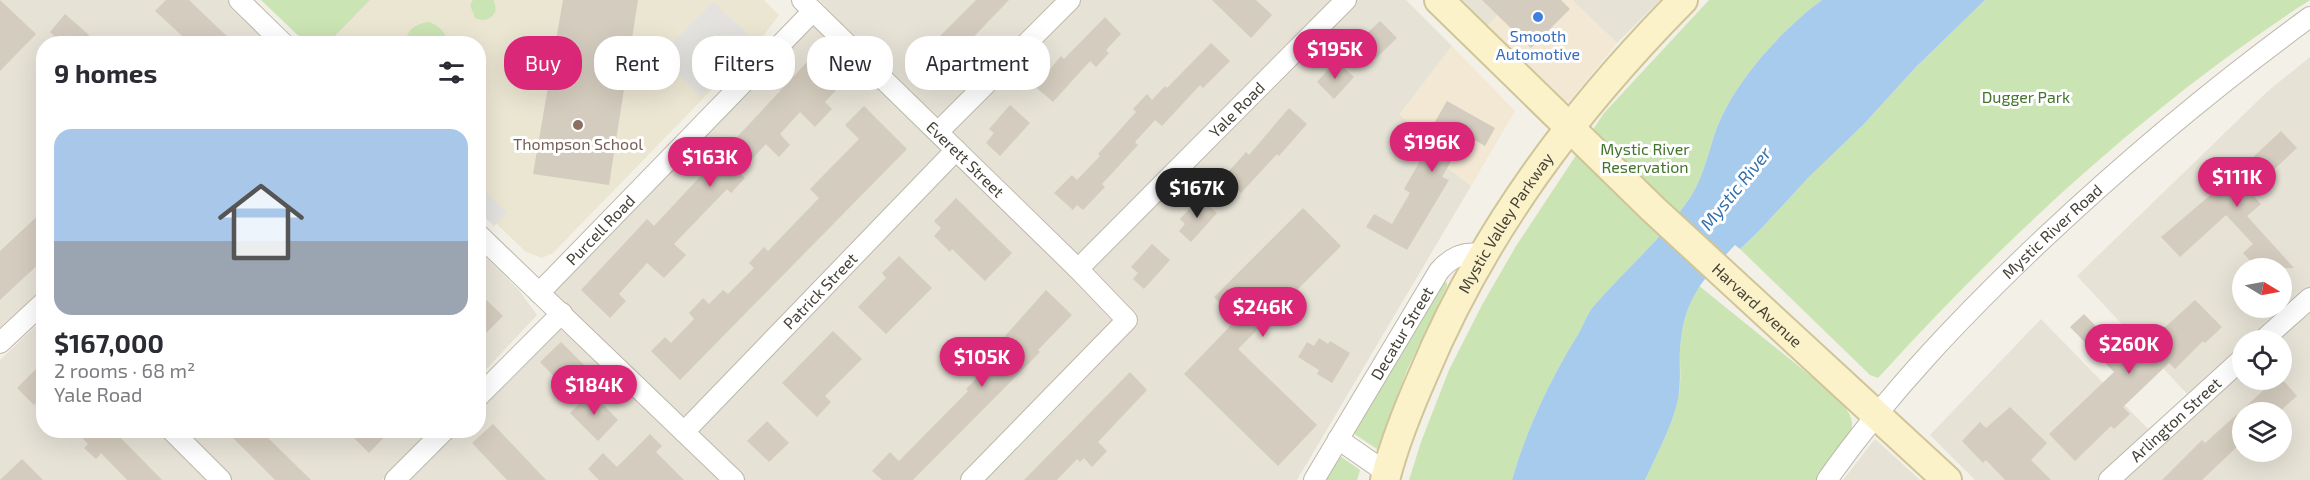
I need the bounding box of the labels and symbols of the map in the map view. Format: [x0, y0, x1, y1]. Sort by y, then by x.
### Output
marker: Smooth Automotive [1531, 10, 1545, 24]
place label: Smooth Automotive [1496, 26, 1580, 63]
pin: $195K [1293, 29, 1377, 80]
street label: Yale Road [1205, 77, 1268, 141]
park label: Dugger Park [1982, 87, 2070, 106]
street label: Everett Street [923, 117, 1008, 201]
marker: Thompson School [571, 118, 585, 132]
pin: $196K [1390, 122, 1474, 173]
place label: Thompson School [513, 134, 643, 153]
pin: $163K [668, 137, 752, 188]
park label: Mystic River Reservation [1600, 139, 1690, 176]
water label: Mystic River [1695, 142, 1776, 234]
street label: Mystic Valley Parkway [1454, 148, 1557, 296]
pin: $111K [2195, 157, 2279, 208]
pin: $167K [1155, 168, 1239, 219]
street label: Mystic River Road [1998, 180, 2106, 282]
street label: Purcell Road [562, 190, 638, 269]
street label: Patrick Street [779, 249, 861, 333]
north arrow [2232, 258, 2292, 318]
street label: Harvard Avenue [1709, 259, 1807, 351]
street label: Decatur Street [1366, 283, 1437, 383]
pin: $246K [1221, 287, 1305, 338]
pin: $260K [2087, 324, 2171, 375]
pin: $105K [940, 337, 1024, 388]
pin: $184K [552, 365, 636, 416]
street label: Arlington Street [2126, 373, 2225, 465]

